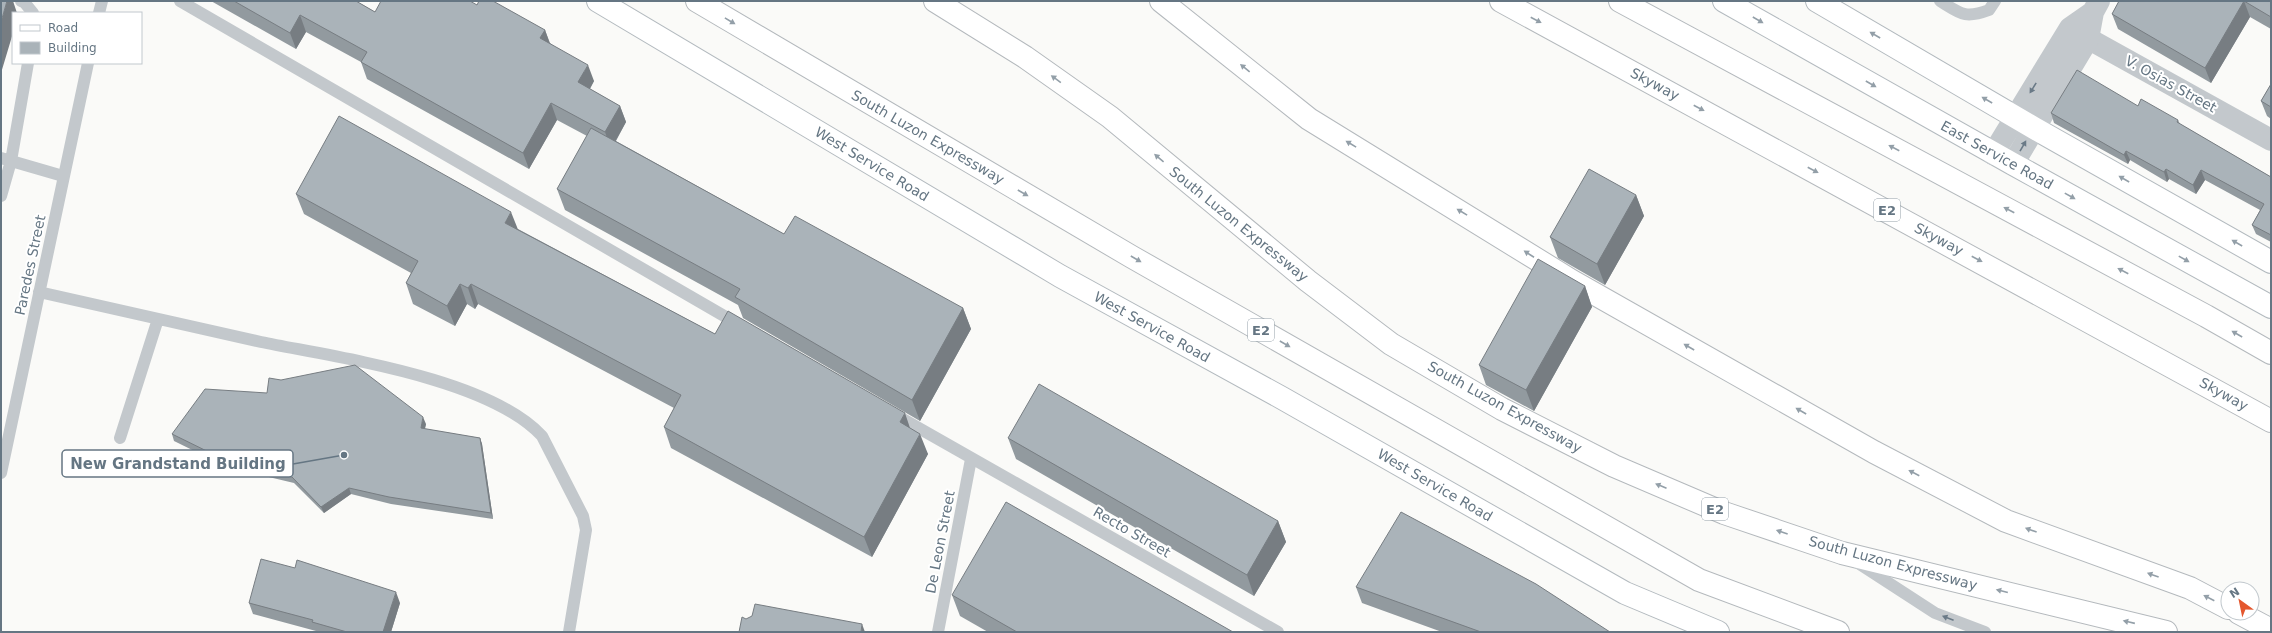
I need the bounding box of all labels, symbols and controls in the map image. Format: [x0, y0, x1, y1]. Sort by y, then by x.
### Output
legend [12, 12, 142, 64]
one-way arrow [1530, 16, 1541, 23]
one-way arrow [725, 17, 735, 25]
one-way arrow [1752, 17, 1764, 24]
text: Road [48, 21, 78, 35]
one-way arrow [1869, 31, 1881, 38]
text: Building [48, 41, 97, 55]
street label: V. Osias Street [2123, 52, 2220, 116]
one-way arrow [1240, 64, 1251, 73]
street label: Skyway [1628, 64, 1682, 104]
one-way arrow [1051, 75, 1062, 83]
one-way arrow [1865, 81, 1877, 88]
one-way arrow [2029, 83, 2037, 93]
street label: South Luzon Expressway [849, 87, 1007, 187]
one-way arrow [1981, 97, 1993, 104]
one-way arrow [1693, 105, 1705, 112]
street label: East Service Road [1938, 117, 2056, 193]
street label: West Service Road [812, 124, 932, 204]
one-way arrow [2020, 140, 2027, 152]
one-way arrow [1345, 141, 1357, 148]
one-way arrow [1888, 145, 1900, 152]
one-way arrow [1154, 154, 1165, 163]
street label: South Luzon Expressway [1166, 163, 1312, 285]
one-way arrow [1808, 167, 1819, 174]
one-way arrow [2118, 176, 2130, 183]
one-way arrow [1017, 190, 1029, 197]
one-way arrow [2064, 193, 2076, 200]
road number: E2 [1874, 199, 1900, 221]
one-way arrow [2003, 207, 2014, 213]
one-way arrow [1456, 208, 1468, 215]
street label: Paredes Street [12, 213, 49, 317]
street label: Skyway [1912, 219, 1966, 259]
one-way arrow [2231, 240, 2243, 247]
one-way arrow [1523, 250, 1535, 257]
one-way arrow [1130, 255, 1142, 262]
one-way arrow [1971, 256, 1983, 262]
one-way arrow [2178, 256, 2190, 263]
one-way arrow [2117, 268, 2129, 275]
street label: West Service Road [1091, 288, 1213, 366]
road number: E2 [1248, 319, 1274, 341]
one-way arrow [2231, 330, 2243, 337]
one-way arrow [1279, 341, 1291, 347]
one-way arrow [1683, 344, 1695, 351]
street label: South Luzon Expressway [1425, 358, 1585, 456]
street label: Skyway [2197, 374, 2251, 414]
one-way arrow [1795, 407, 1807, 414]
street label: West Service Road [1375, 446, 1495, 524]
callout: New Grandstand Building [62, 450, 293, 477]
text: New Grandstand Building [70, 455, 286, 473]
one-way arrow [1909, 470, 1920, 477]
one-way arrow [1655, 483, 1666, 489]
street label: De Leon Street [922, 489, 958, 595]
road number: E2 [1702, 498, 1728, 520]
street label: Recto Street [1091, 503, 1174, 561]
one-way arrow [2025, 527, 2037, 533]
one-way arrow [1776, 529, 1788, 535]
street label: South Luzon Expressway [1807, 533, 1979, 593]
one-way arrow [2147, 571, 2159, 577]
north arrow [2220, 581, 2260, 621]
text: N [2227, 585, 2242, 601]
one-way arrow [1996, 588, 2008, 594]
one-way arrow [2203, 595, 2215, 601]
one-way arrow [1942, 615, 1954, 621]
one-way arrow [2122, 619, 2134, 625]

